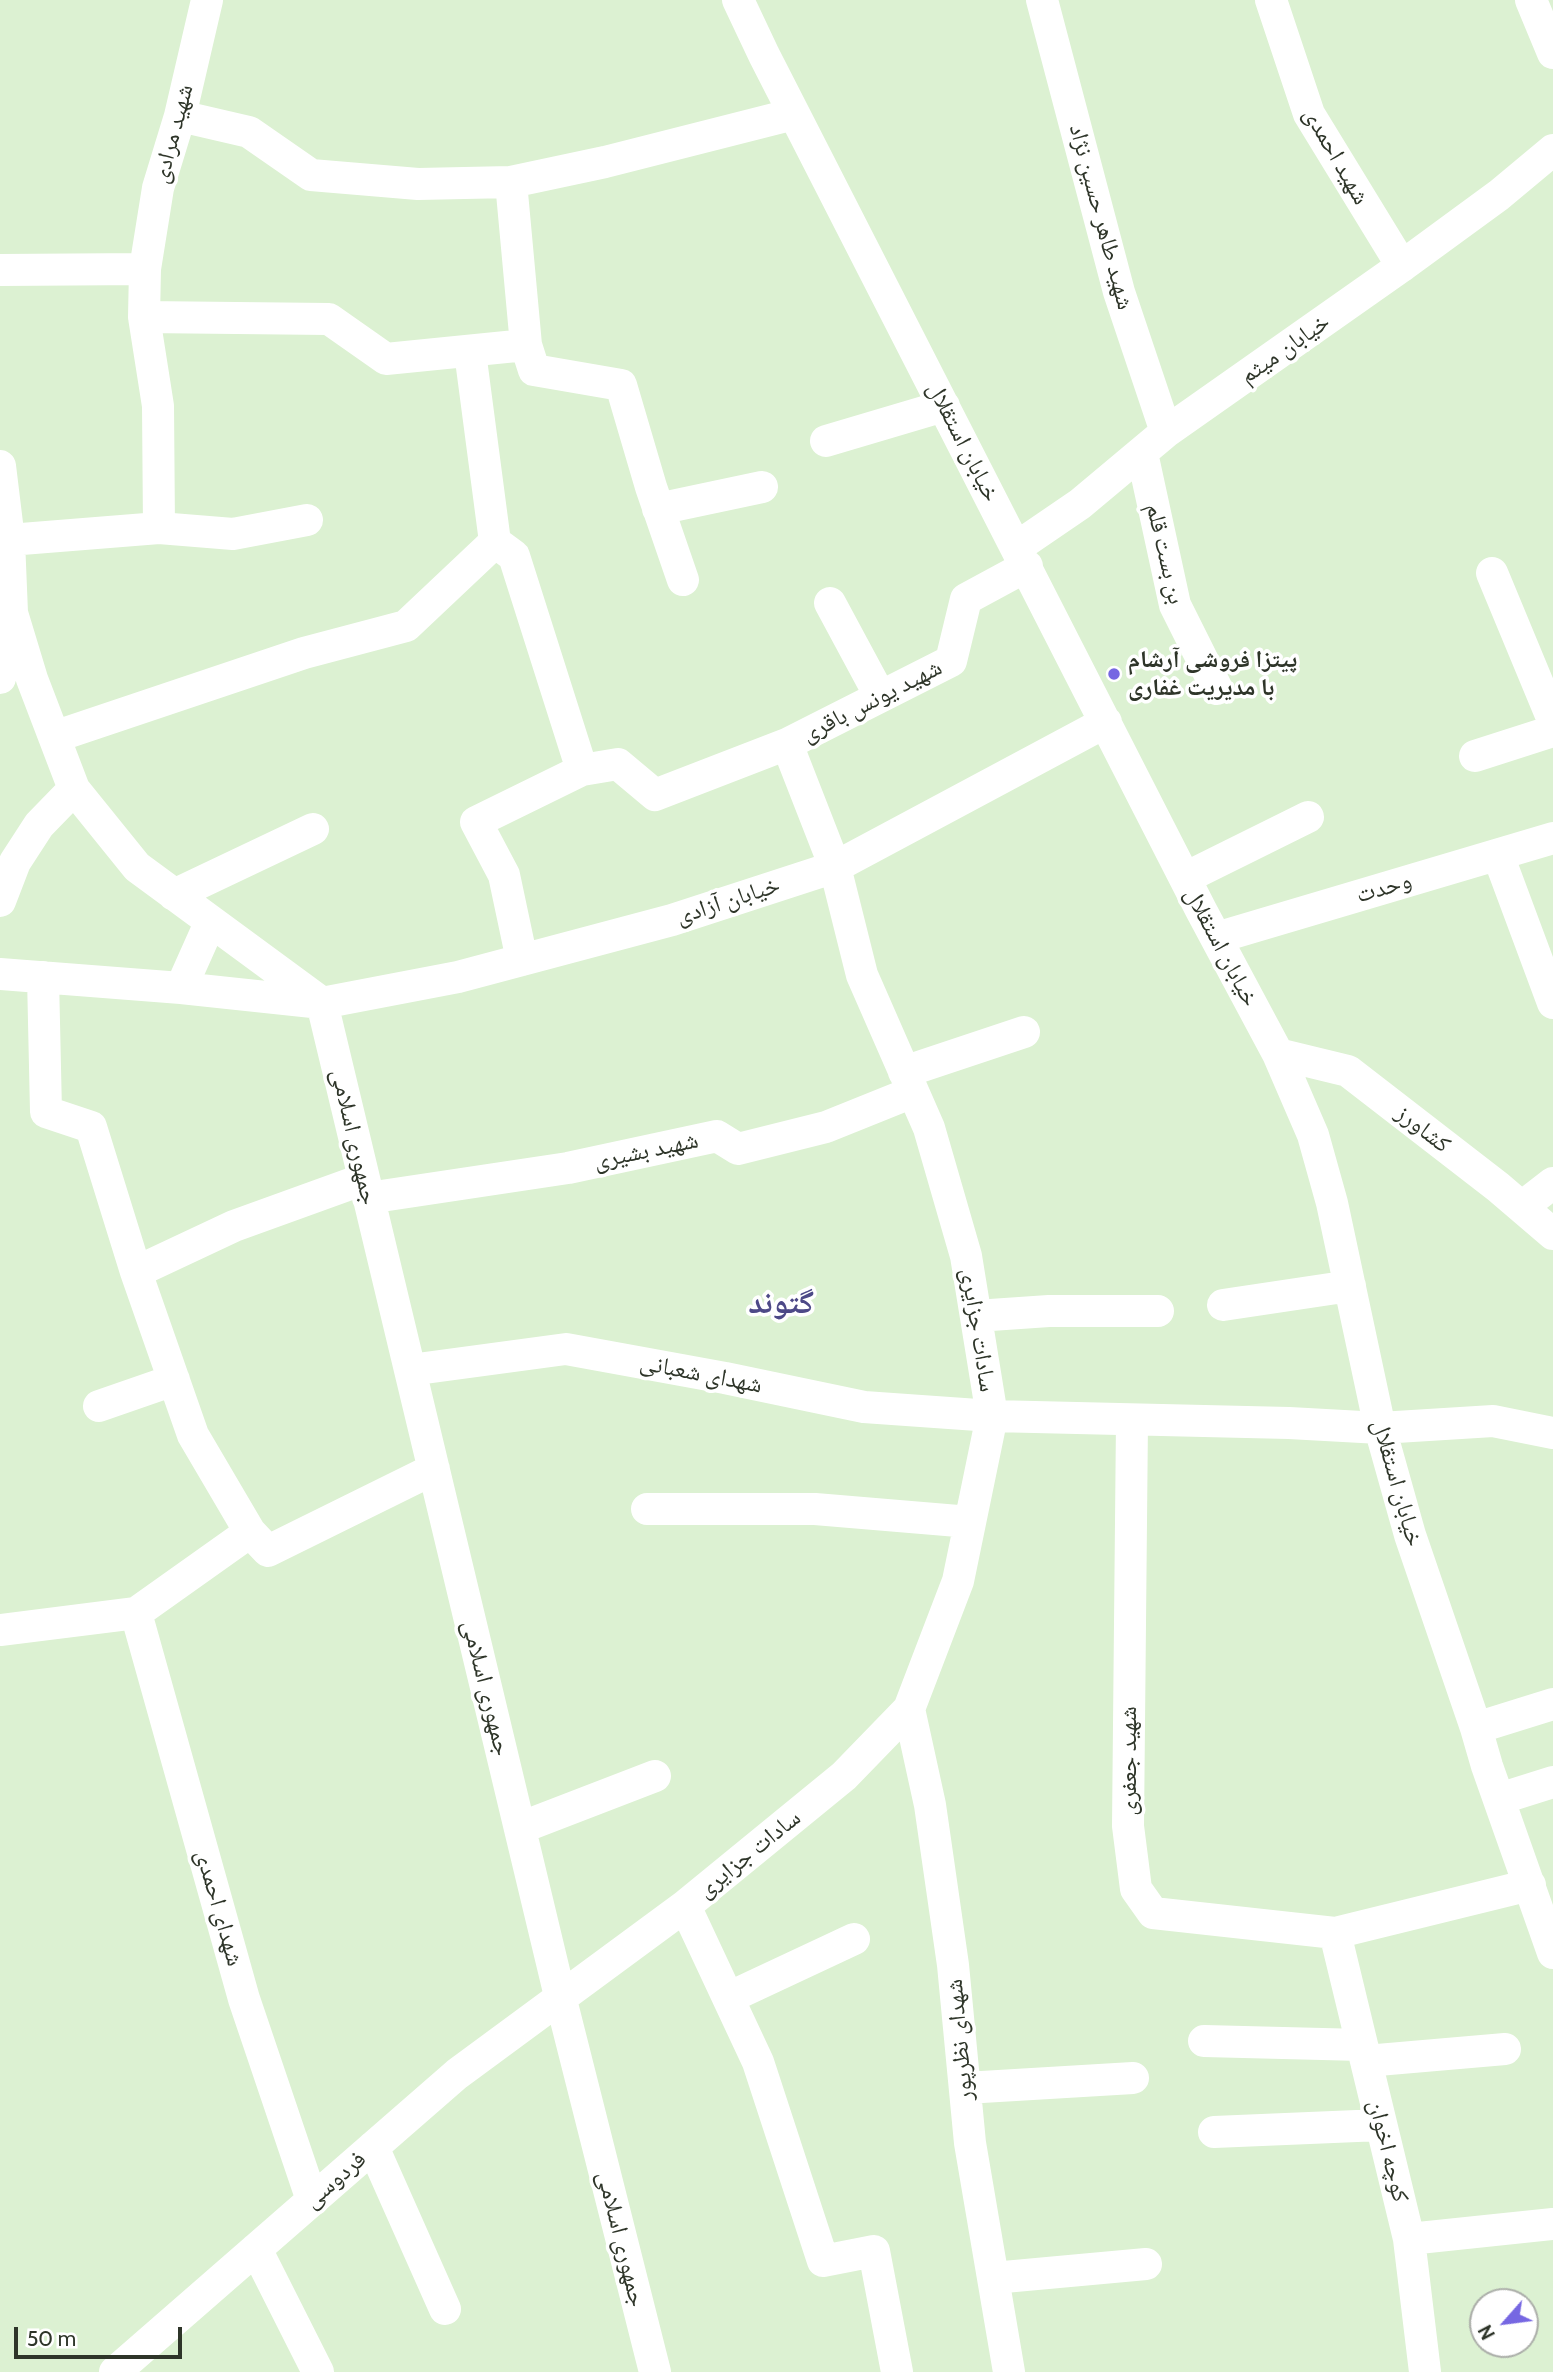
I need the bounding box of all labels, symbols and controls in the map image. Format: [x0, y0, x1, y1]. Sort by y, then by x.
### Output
street label: شهید مرادی [146, 81, 200, 187]
street label: شهید احمدی [1297, 102, 1375, 210]
street label: شهید طاهر حسین نژاد [1062, 121, 1140, 313]
street label: خیابان میثم [1235, 308, 1335, 390]
street label: خیابان استقلال [921, 377, 1005, 507]
street label: بن بست قلم [1139, 501, 1191, 607]
place label: پیتزا فروشی آرشام با مدیریت غفاری [1128, 646, 1297, 702]
street label: شهید یونس باقری [797, 653, 947, 749]
marker: پیتزا فروشی آرشام با مدیریت غفاری [1106, 666, 1122, 682]
street label: وحدت [1353, 866, 1415, 910]
street label: خیابان آزادی [672, 871, 784, 931]
street label: خیابان استقلال [1178, 883, 1264, 1011]
street label: جمهوری اسلامی [324, 1066, 384, 1208]
street label: کشاورز [1390, 1099, 1456, 1159]
street label: شهید بشیری [591, 1126, 701, 1176]
street label: سادات جزایری [954, 1266, 1002, 1394]
district label: گتوند [748, 1285, 814, 1323]
street label: شهدای شعبانی [637, 1348, 765, 1400]
street label: خیابان استقلال [1365, 1416, 1429, 1550]
street label: جمهوری اسلامی [455, 1617, 517, 1759]
street label: شهید جعفری [1115, 1706, 1143, 1816]
street label: سادات جزایری [691, 1804, 807, 1904]
street label: شهدای احمدی [189, 1847, 249, 1969]
street label: شهدای نظرپور [940, 1978, 980, 2102]
street label: کوچه اخوان [1361, 2097, 1415, 2205]
street label: فردوسی [298, 2145, 372, 2215]
street label: جمهوری اسلامی [590, 2168, 652, 2310]
north arrow [1469, 2288, 1539, 2358]
scale bar [18, 2312, 186, 2356]
text: N [1473, 2321, 1500, 2343]
text: 50 m [27, 2326, 76, 2351]

